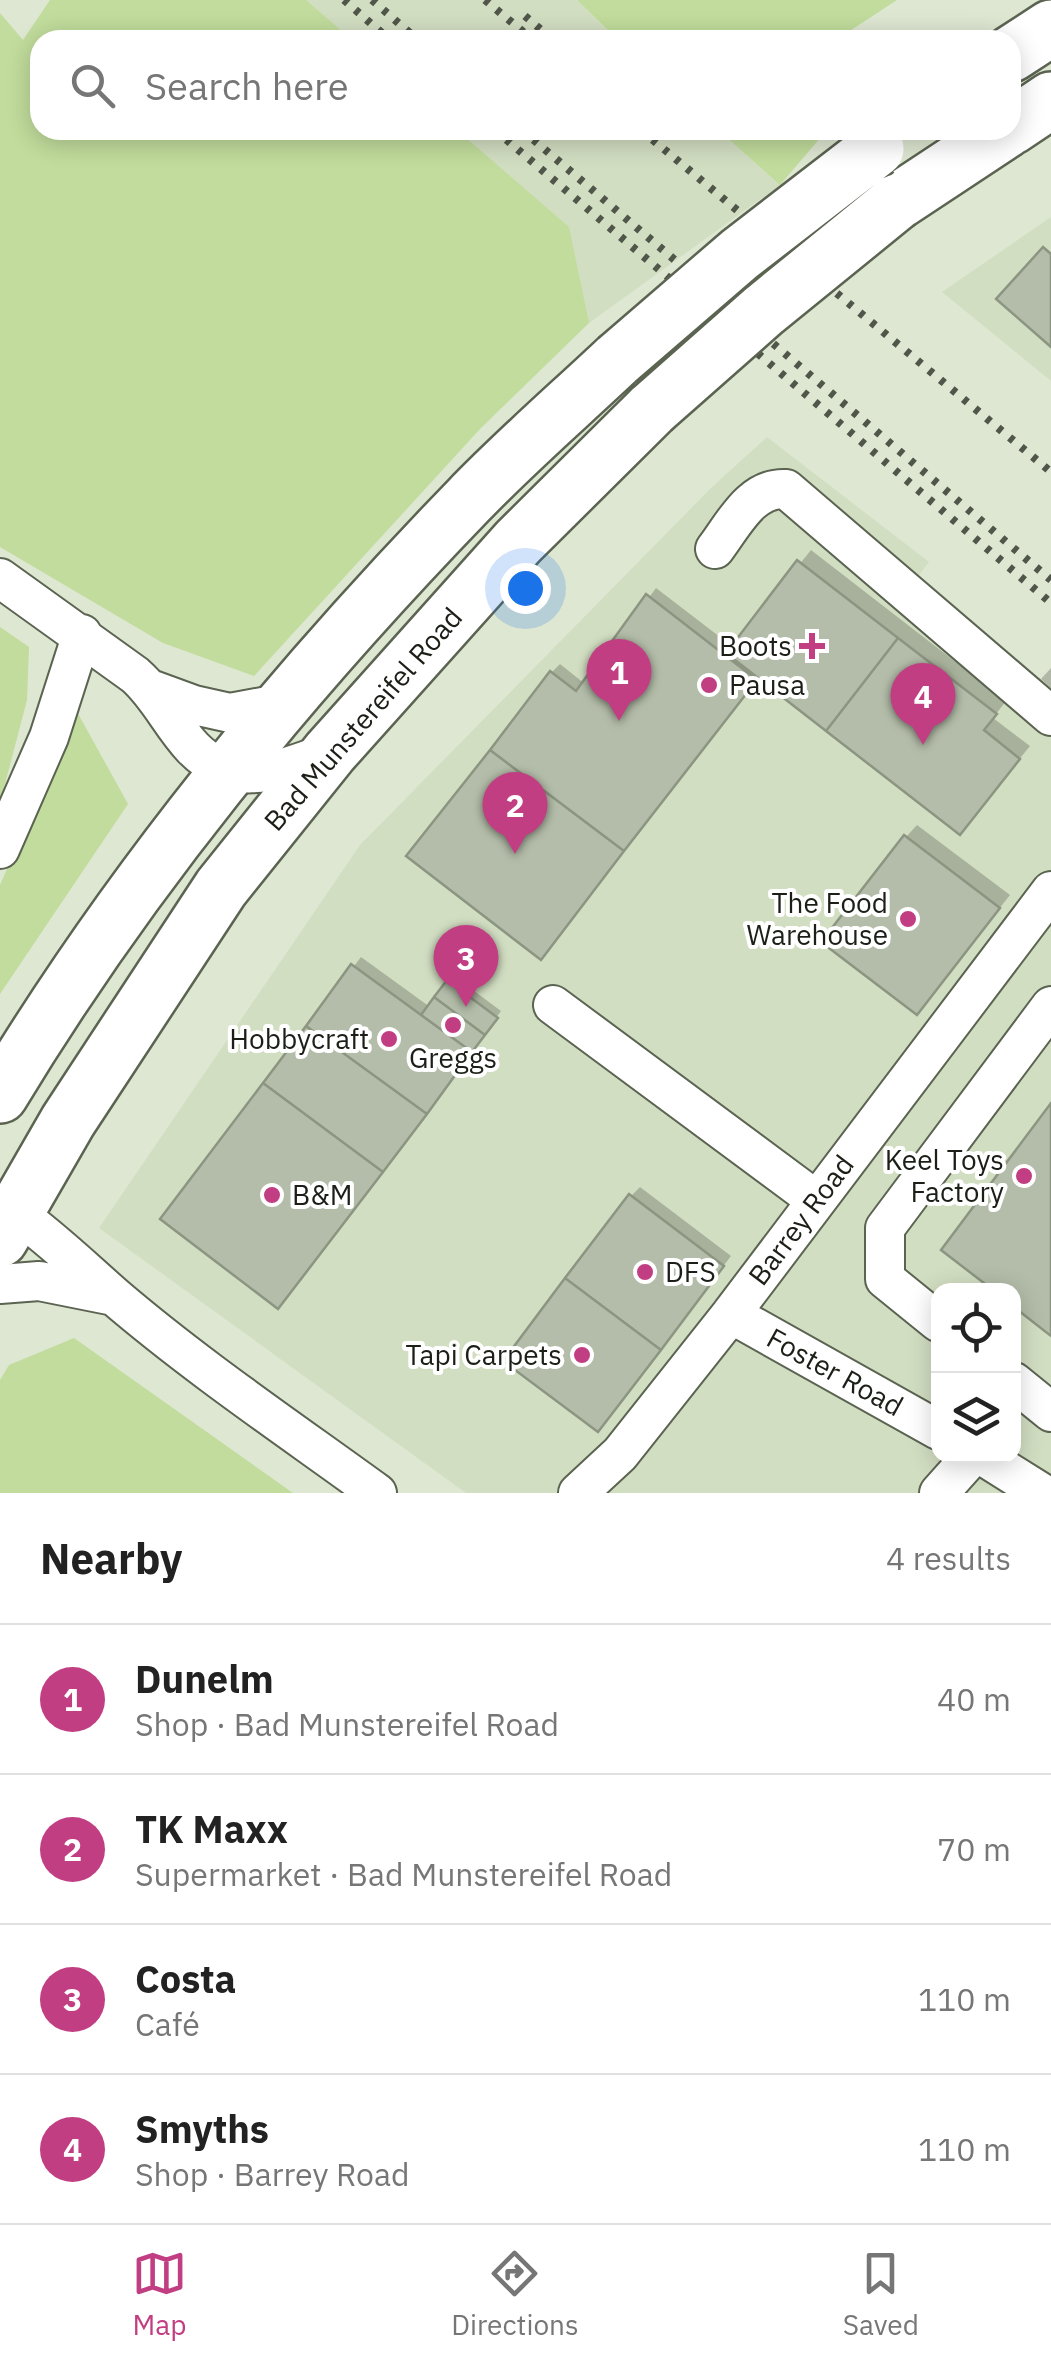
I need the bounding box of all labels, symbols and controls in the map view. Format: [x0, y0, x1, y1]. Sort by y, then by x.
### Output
search box [30, 30, 1021, 140]
icon: search [65, 58, 120, 113]
text: Search here [145, 61, 349, 110]
your location [500, 563, 551, 614]
street label: Bad Munstereifel Road [255, 599, 470, 838]
place label: Boots [719, 627, 792, 664]
marker: Boots [801, 635, 823, 657]
pin: 1 [586, 638, 652, 721]
pin: 4 [890, 662, 956, 745]
place label: Pausa [729, 666, 805, 703]
marker: Pausa [698, 674, 720, 696]
pin: 2 [482, 772, 548, 854]
place label: The Food Warehouse [746, 884, 888, 953]
marker: The Food Warehouse [897, 908, 919, 930]
pin: 3 [434, 924, 498, 1007]
marker: Greggs [442, 1014, 464, 1036]
place label: Hobbycraft [229, 1020, 369, 1057]
marker: Hobbycraft [378, 1028, 400, 1050]
place label: Greggs [409, 1039, 497, 1076]
place label: Keel Toys Factory [885, 1141, 1004, 1210]
street label: Barrey Road [740, 1147, 862, 1292]
marker: Keel Toys Factory [1013, 1165, 1035, 1187]
place label: B&M [292, 1176, 352, 1213]
marker: B&M [261, 1184, 283, 1206]
place label: DFS [665, 1253, 716, 1290]
marker: DFS [634, 1261, 656, 1283]
map controls [931, 1283, 1021, 1463]
button: locate [931, 1283, 1021, 1373]
street label: Foster Road [760, 1319, 910, 1424]
place label: Tapi Carpets [405, 1336, 562, 1373]
marker: Tapi Carpets [571, 1344, 593, 1366]
button: layers [931, 1373, 1021, 1463]
text: Nearby [40, 1531, 182, 1586]
text: 4 results [886, 1537, 1011, 1579]
text: Dunelm [135, 1654, 274, 1703]
text: 1 [63, 1678, 82, 1720]
text: 40 m [937, 1678, 1011, 1720]
text: Shop · Bad Munstereifel Road [135, 1703, 559, 1745]
text: TK Maxx [135, 1804, 288, 1853]
text: 2 [63, 1828, 82, 1870]
text: 70 m [937, 1828, 1011, 1870]
text: Supermarket · Bad Munstereifel Road [135, 1853, 672, 1895]
text: Costa [135, 1954, 236, 2003]
text: 3 [63, 1978, 82, 2020]
text: 110 m [918, 1978, 1011, 2020]
text: Café [135, 2003, 200, 2045]
text: Smyths [135, 2104, 269, 2153]
text: 4 [63, 2128, 82, 2170]
text: 110 m [918, 2128, 1011, 2170]
text: Shop · Barrey Road [135, 2153, 410, 2195]
tab: Map [132, 2246, 187, 2343]
tab: Directions [451, 2246, 579, 2343]
tab: Saved [843, 2246, 919, 2343]

